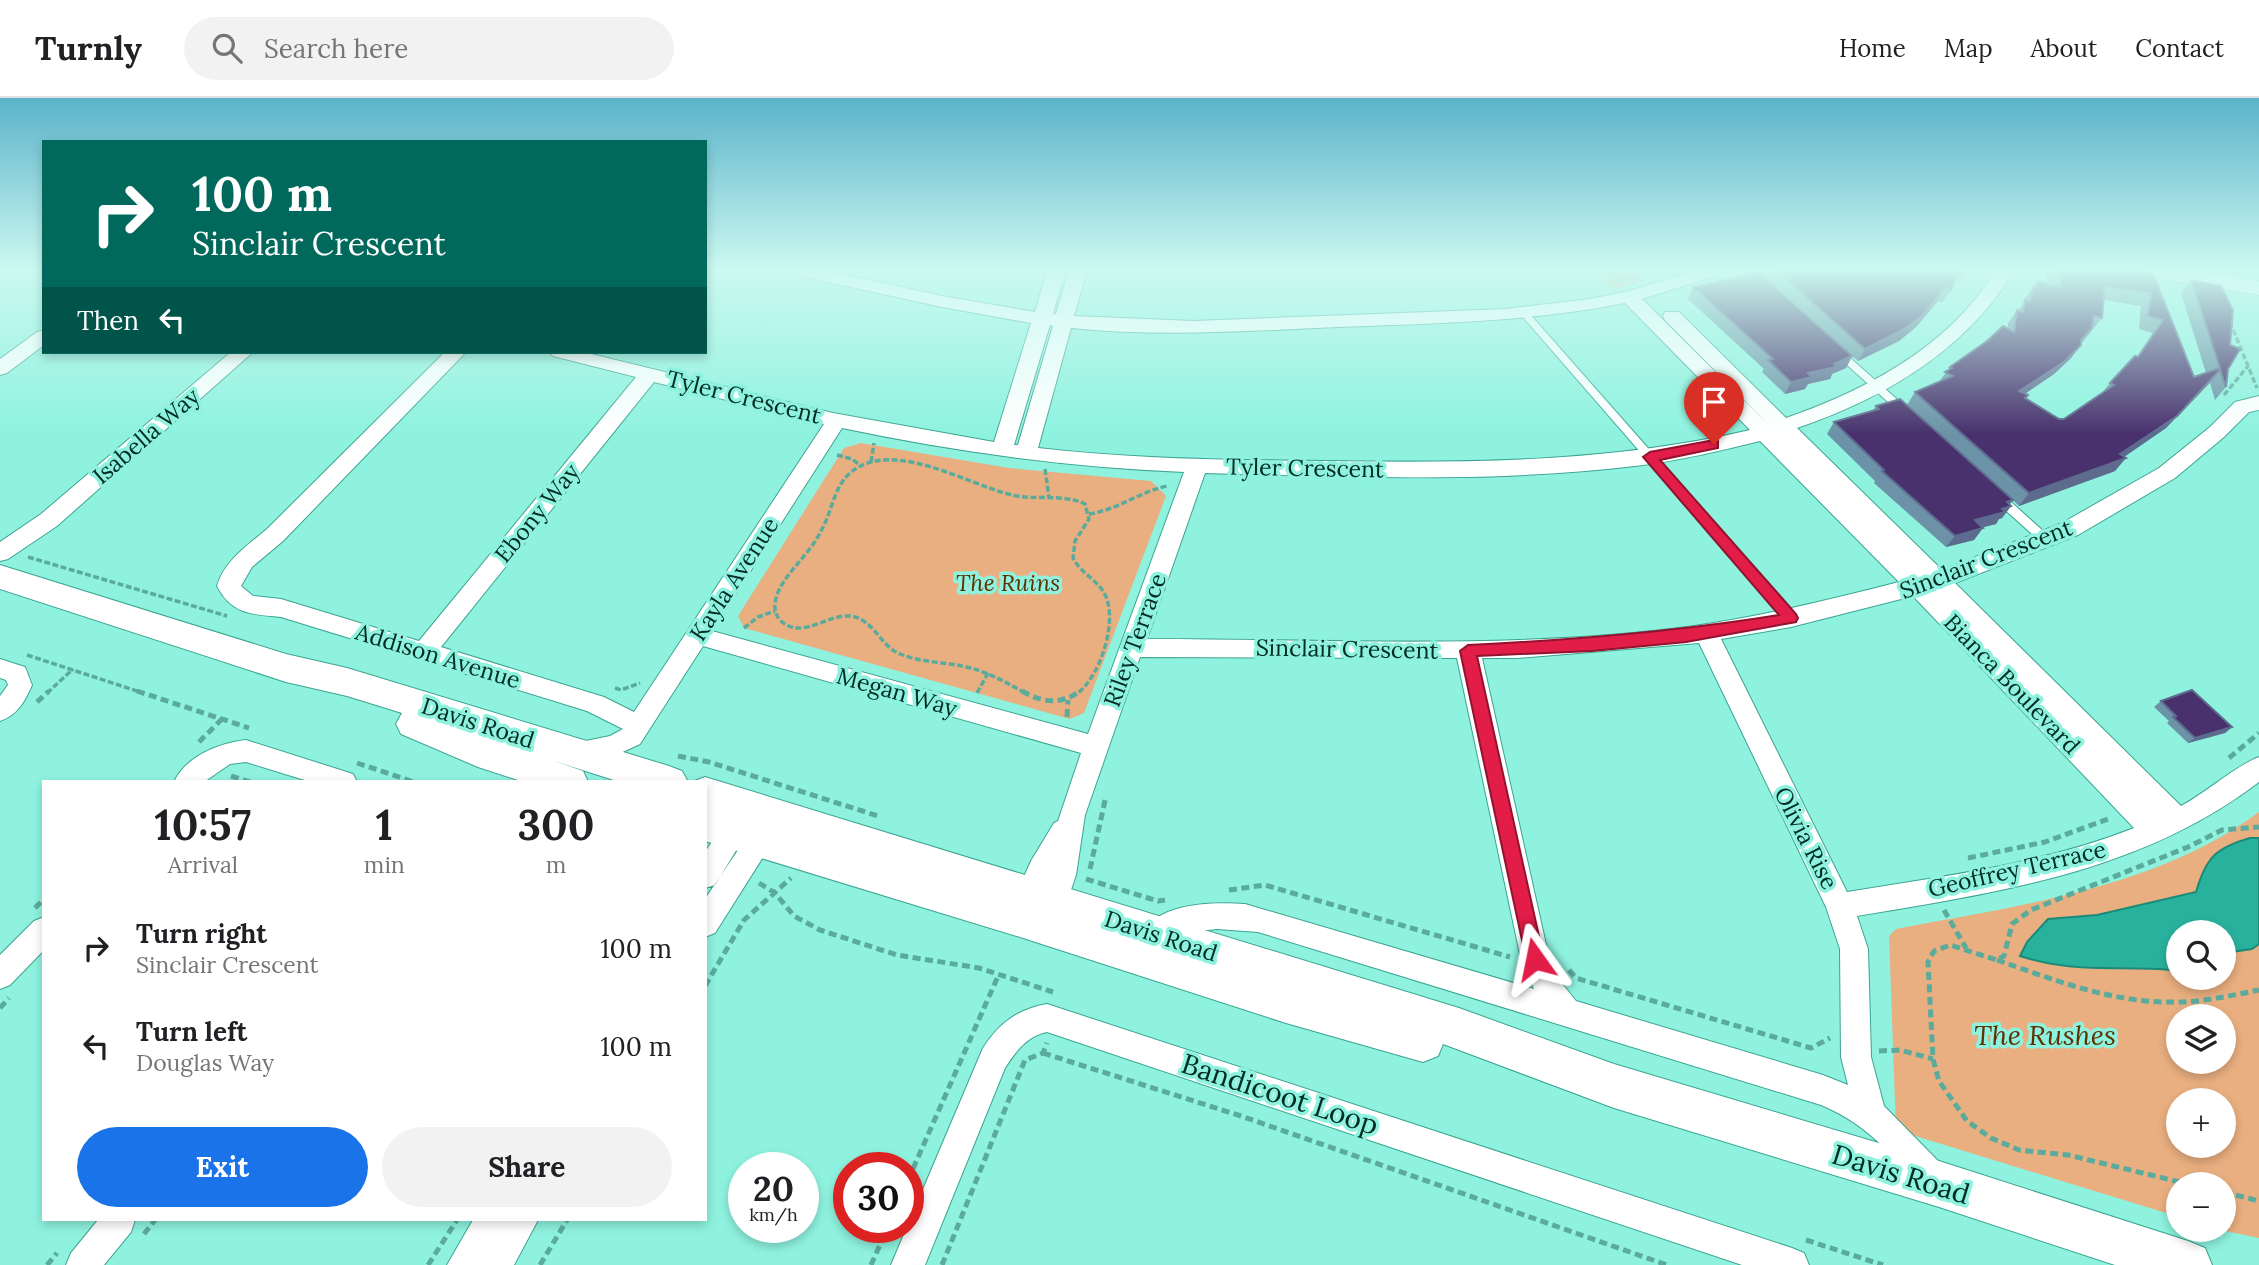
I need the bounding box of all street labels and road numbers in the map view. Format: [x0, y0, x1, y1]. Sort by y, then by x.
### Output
street label: Tyler Crescent [664, 363, 824, 430]
street label: Isabella Way [86, 381, 206, 490]
street label: Tyler Crescent [1226, 452, 1384, 483]
street label: Ebony Way [488, 457, 586, 568]
street label: Kayla Avenue [683, 511, 784, 646]
street label: Sinclair Crescent [1895, 512, 2076, 605]
street label: Riley Terrace [1097, 569, 1172, 711]
street label: Bianca Boulevard [1938, 608, 2087, 760]
street label: Addison Avenue [351, 616, 524, 694]
street label: Sinclair Crescent [1256, 632, 1439, 665]
street label: Megan Way [834, 661, 961, 723]
street label: Davis Road [418, 691, 538, 754]
street label: Olivia Rise [1768, 782, 1845, 894]
street label: Geoffrey Terrace [1925, 834, 2109, 903]
street label: Davis Road [1101, 904, 1221, 967]
street label: Bandicoot Loop [1177, 1045, 1383, 1143]
street label: Davis Road [1828, 1136, 1974, 1212]

